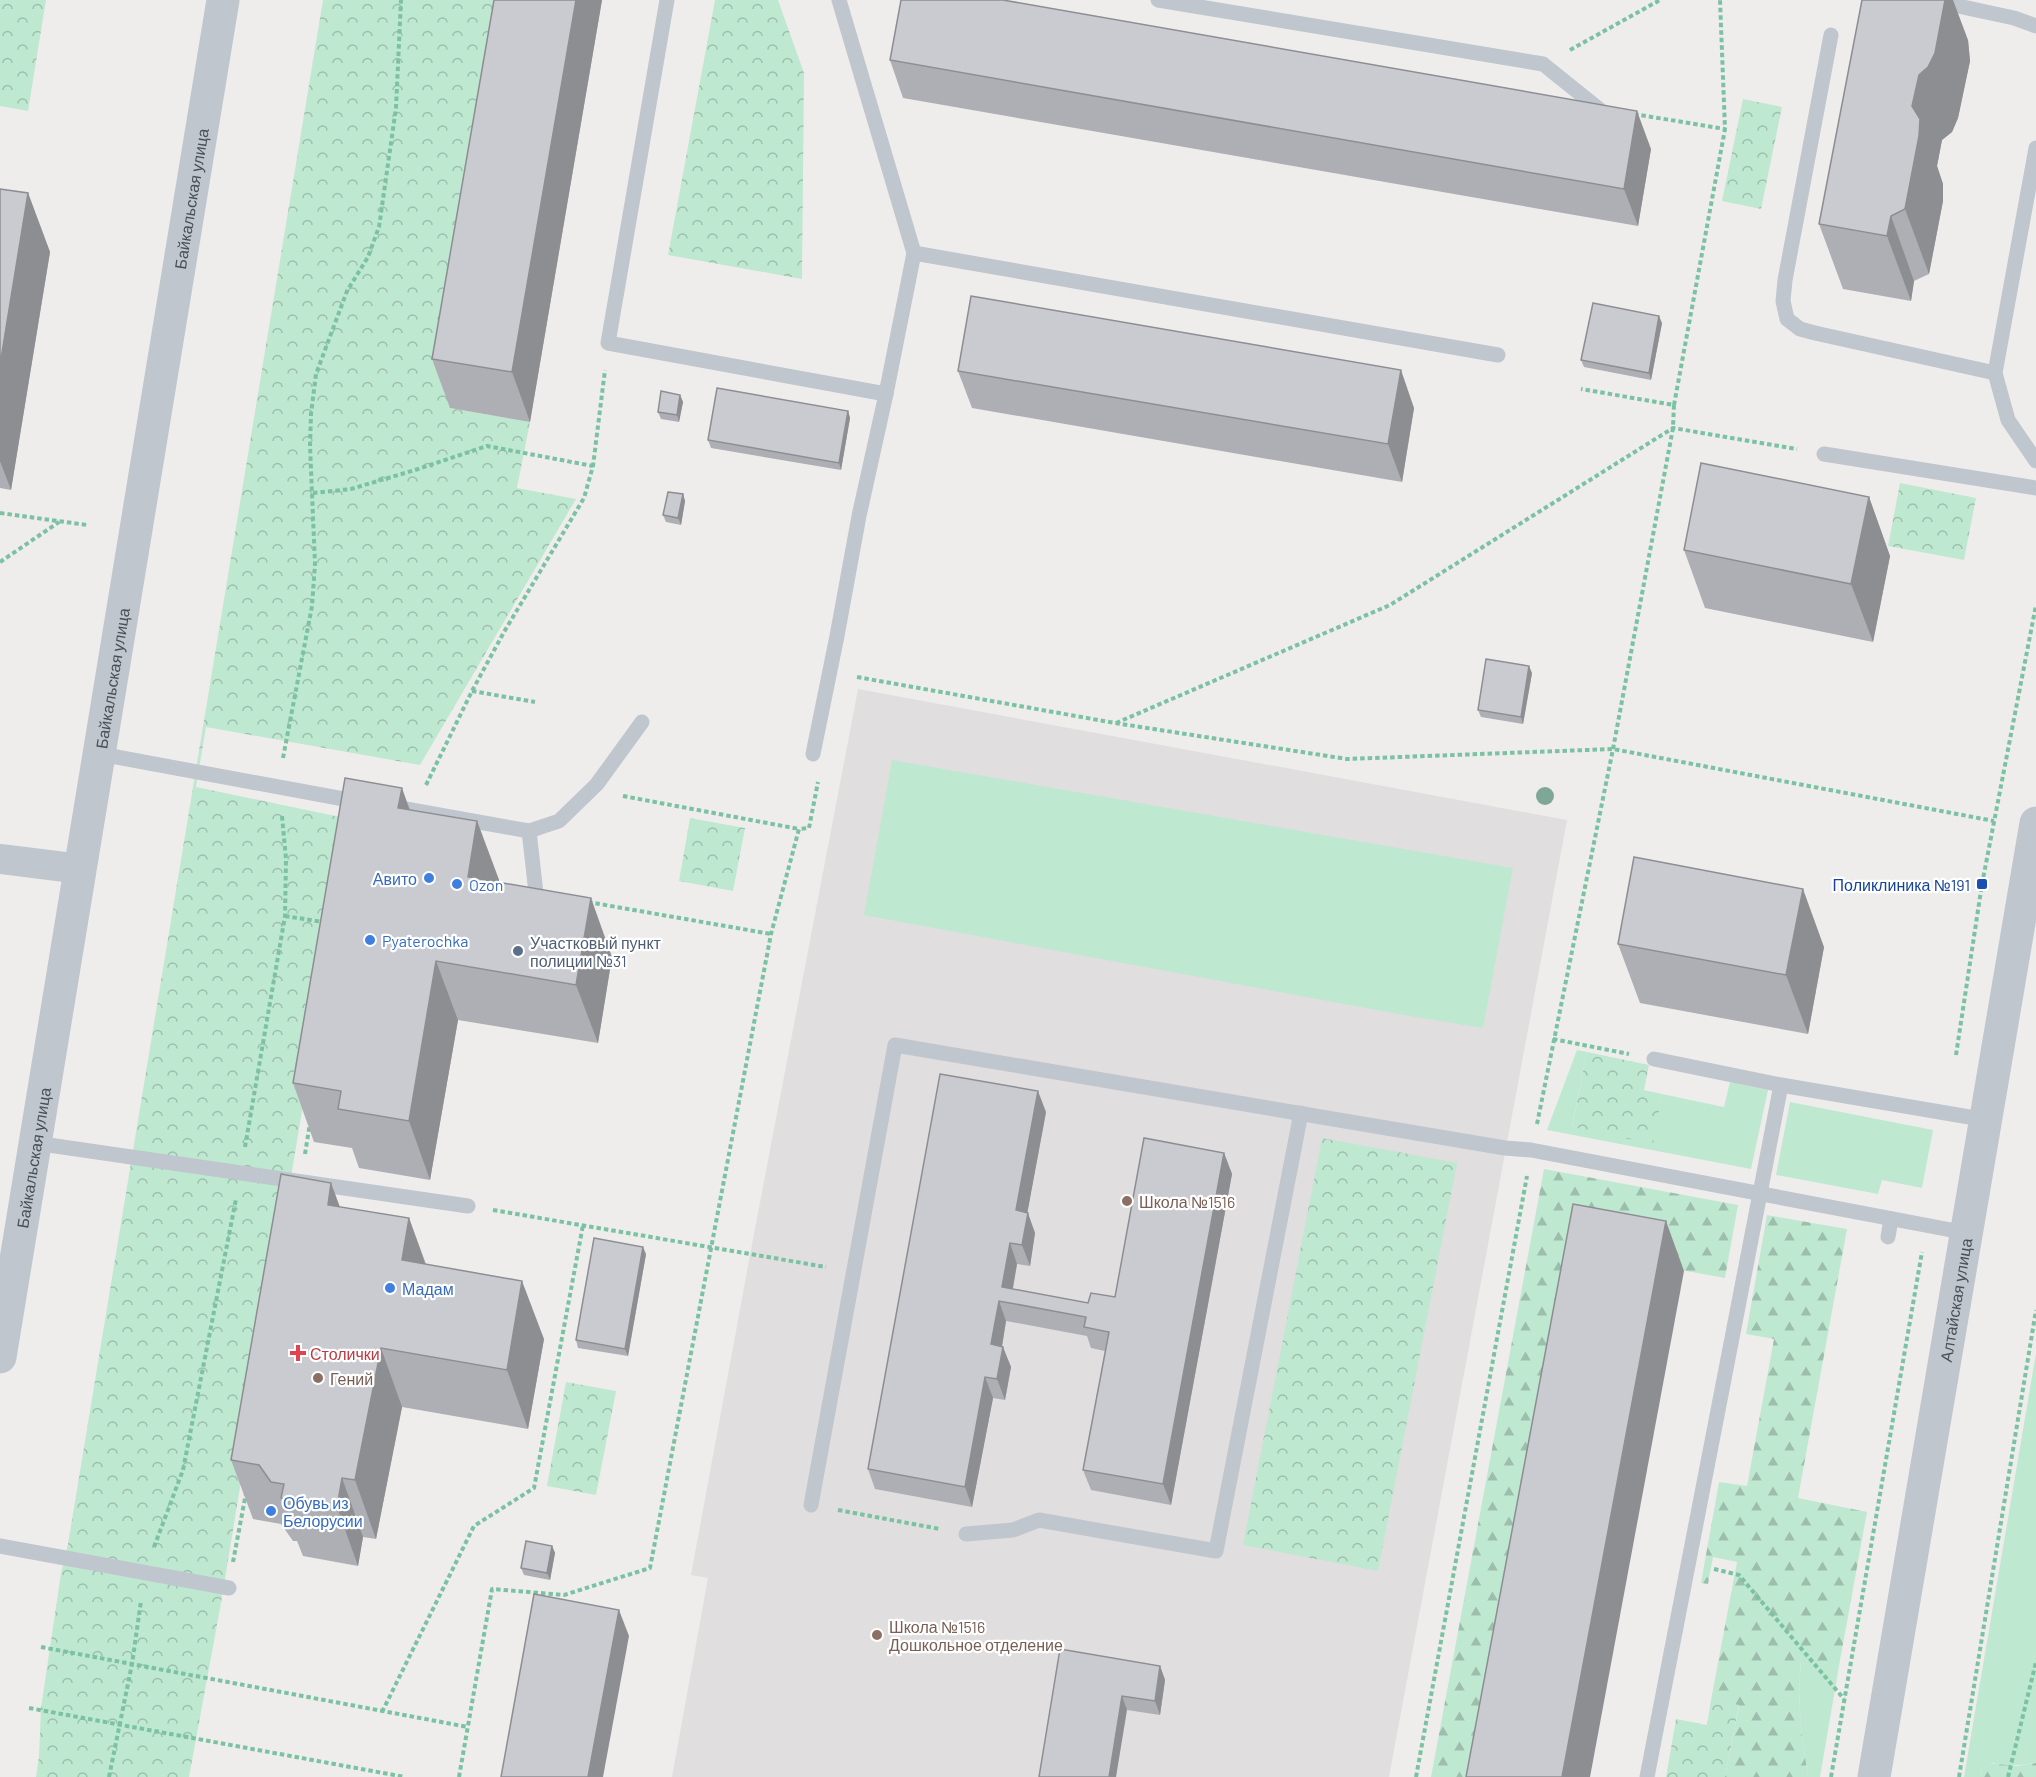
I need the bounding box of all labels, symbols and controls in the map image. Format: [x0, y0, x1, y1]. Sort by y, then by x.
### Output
street label: Байкальская улица [169, 127, 211, 270]
street label: Байкальская улица [91, 606, 133, 750]
place label: Авито [373, 869, 417, 888]
marker: Авито [422, 871, 436, 885]
place label: Ozon [469, 875, 503, 894]
place label: Поликлиника №191 [1833, 875, 1970, 894]
marker: Ozon [450, 877, 464, 891]
marker: Поликлиника №191 [1975, 877, 1989, 891]
place label: Pyaterochka [382, 931, 468, 950]
marker: Pyaterochka [363, 933, 377, 947]
place label: Участковый пункт полиции №31 [530, 933, 662, 970]
marker: Участковый пункт полиции №31 [511, 944, 525, 958]
street label: Байкальская улица [12, 1086, 54, 1229]
place label: Школа №1516 [1139, 1192, 1235, 1211]
marker: Школа №1516 [1120, 1194, 1134, 1208]
street label: Алтайская улица [1935, 1236, 1975, 1363]
place label: Мадам [402, 1279, 454, 1298]
marker: Мадам [383, 1281, 397, 1295]
place label: Столички [310, 1344, 380, 1363]
marker: Столички [291, 1346, 305, 1360]
place label: Гений [330, 1369, 373, 1388]
marker: Гений [311, 1371, 325, 1385]
place label: Обувь из Белорусии [283, 1493, 363, 1530]
marker: Обувь из Белорусии [264, 1504, 278, 1518]
place label: Школа №1516 Дошкольное отделение [889, 1617, 1063, 1654]
marker: Школа №1516 Дошкольное отделение [870, 1628, 884, 1642]

